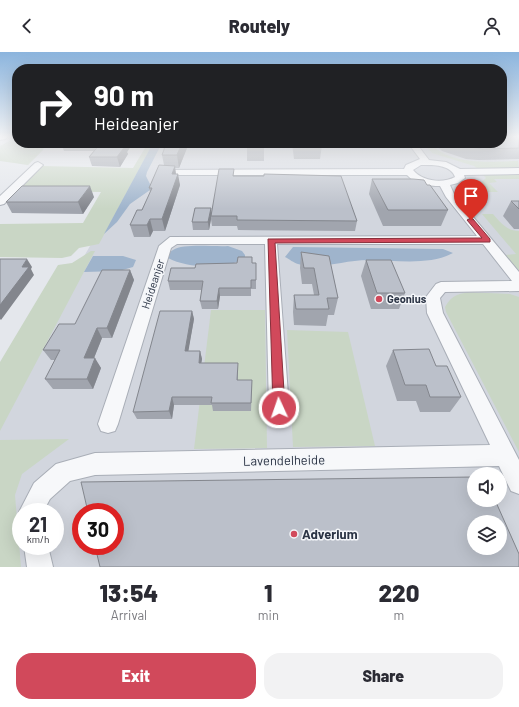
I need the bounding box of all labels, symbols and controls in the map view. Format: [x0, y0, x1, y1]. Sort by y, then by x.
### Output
icon: back [16, 15, 38, 37]
text: Routely [229, 15, 290, 37]
icon: person [481, 15, 503, 37]
text: 90 m [94, 78, 154, 112]
icon: right [28, 80, 80, 132]
text: Heideanjer [94, 112, 179, 134]
pin [454, 179, 488, 220]
icon: arrive [460, 185, 482, 207]
street label: Heideanjer [138, 257, 167, 310]
place label: Geonius [387, 292, 427, 305]
marker: Geonius [374, 294, 384, 304]
position arrow [258, 387, 300, 429]
street label: Lavendelheide [243, 451, 325, 469]
map controls [467, 467, 507, 555]
button: sound [467, 467, 507, 507]
speed limit sign: 30 [72, 503, 124, 555]
text: 21 [29, 512, 47, 536]
button: layers [467, 515, 507, 555]
place label: Adverium [302, 526, 358, 542]
marker: Adverium [289, 529, 299, 539]
text: km/h [27, 533, 49, 545]
text: 13:54 [100, 578, 158, 607]
text: 1 [264, 578, 273, 607]
text: 220 [378, 578, 419, 607]
text: Arrival [111, 607, 147, 623]
text: min [258, 607, 279, 623]
text: m [394, 607, 404, 623]
button: Exit [16, 653, 256, 699]
button: Share [264, 653, 503, 699]

